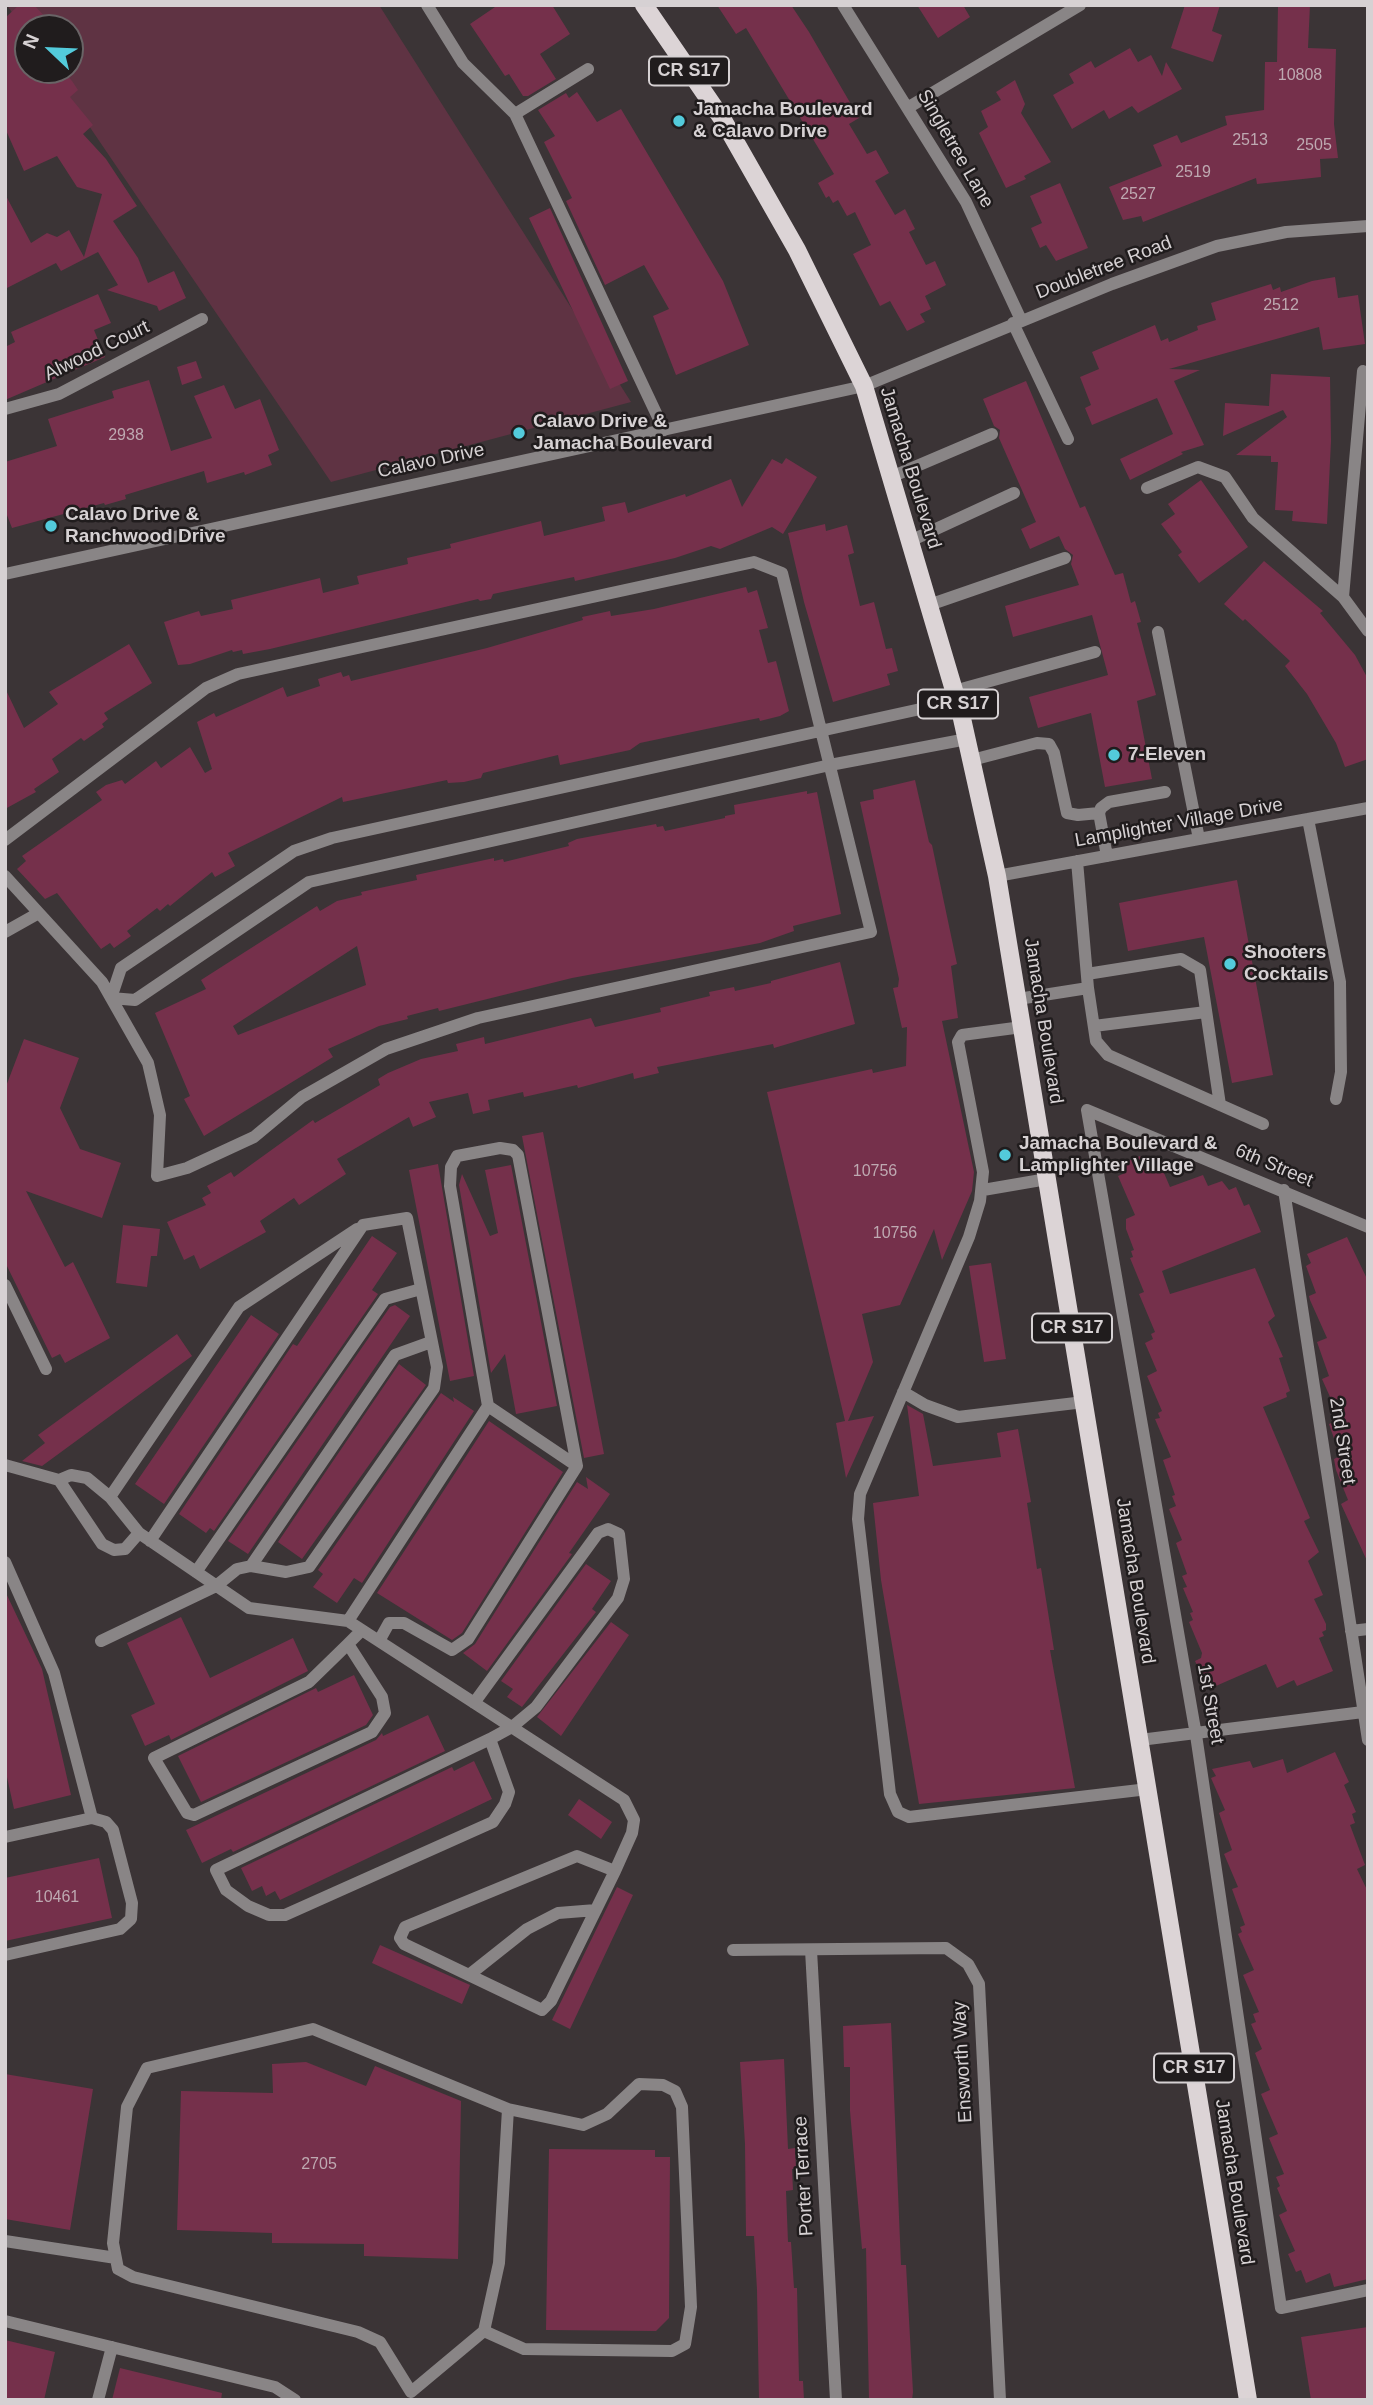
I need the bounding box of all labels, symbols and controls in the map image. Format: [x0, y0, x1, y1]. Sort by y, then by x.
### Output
north arrow [14, 14, 84, 84]
text: N [19, 31, 43, 52]
road number: CR S17 [649, 56, 729, 86]
house number: 10808 [1278, 66, 1322, 86]
street label: Singletree Lane [912, 86, 998, 212]
place label: Jamacha Boulevard & Calavo Drive [693, 99, 873, 143]
marker: Jamacha Boulevard & Calavo Drive [671, 113, 687, 129]
house number: 2513 [1232, 131, 1268, 151]
house number: 2505 [1296, 136, 1332, 156]
house number: 2519 [1175, 163, 1211, 183]
house number: 2527 [1120, 185, 1156, 205]
street label: Doubletree Road [1033, 232, 1175, 304]
house number: 2512 [1263, 296, 1299, 316]
street label: Alwood Court [41, 316, 153, 386]
street label: Jamacha Boulevard [875, 384, 945, 552]
place label: Calavo Drive & Jamacha Boulevard [533, 411, 713, 455]
marker: Calavo Drive & Jamacha Boulevard [511, 425, 527, 441]
house number: 2938 [108, 426, 144, 446]
street label: Calavo Drive [375, 439, 487, 483]
place label: Calavo Drive & Ranchwood Drive [65, 504, 225, 548]
marker: Calavo Drive & Ranchwood Drive [43, 518, 59, 534]
road number: CR S17 [918, 690, 998, 718]
place label: 7-Eleven [1128, 744, 1206, 766]
marker: 7-Eleven [1106, 747, 1122, 763]
street label: Lamplighter Village Drive [1073, 793, 1285, 853]
street label: Jamacha Boulevard [1019, 936, 1067, 1106]
place label: Shooters Cocktails [1244, 942, 1328, 986]
marker: Shooters Cocktails [1222, 956, 1238, 972]
place label: Jamacha Boulevard & Lamplighter Village [1019, 1133, 1218, 1177]
street label: 6th Street [1232, 1139, 1316, 1193]
marker: Jamacha Boulevard & Lamplighter Village [997, 1147, 1013, 1163]
house number: 10756 [853, 1162, 897, 1182]
house number: 10756 [873, 1224, 917, 1244]
road number: CR S17 [1032, 1314, 1112, 1343]
street label: 2nd Street [1324, 1396, 1360, 1486]
street label: Jamacha Boulevard [1111, 1496, 1159, 1666]
street label: 1st Street [1192, 1662, 1228, 1746]
house number: 10461 [35, 1888, 79, 1908]
street label: Ensworth Way [948, 2001, 978, 2123]
road number: CR S17 [1154, 2054, 1234, 2082]
street label: Jamacha Boulevard [1210, 2097, 1258, 2267]
street label: Porter Terrace [789, 2115, 819, 2237]
house number: 2705 [301, 2155, 337, 2175]

